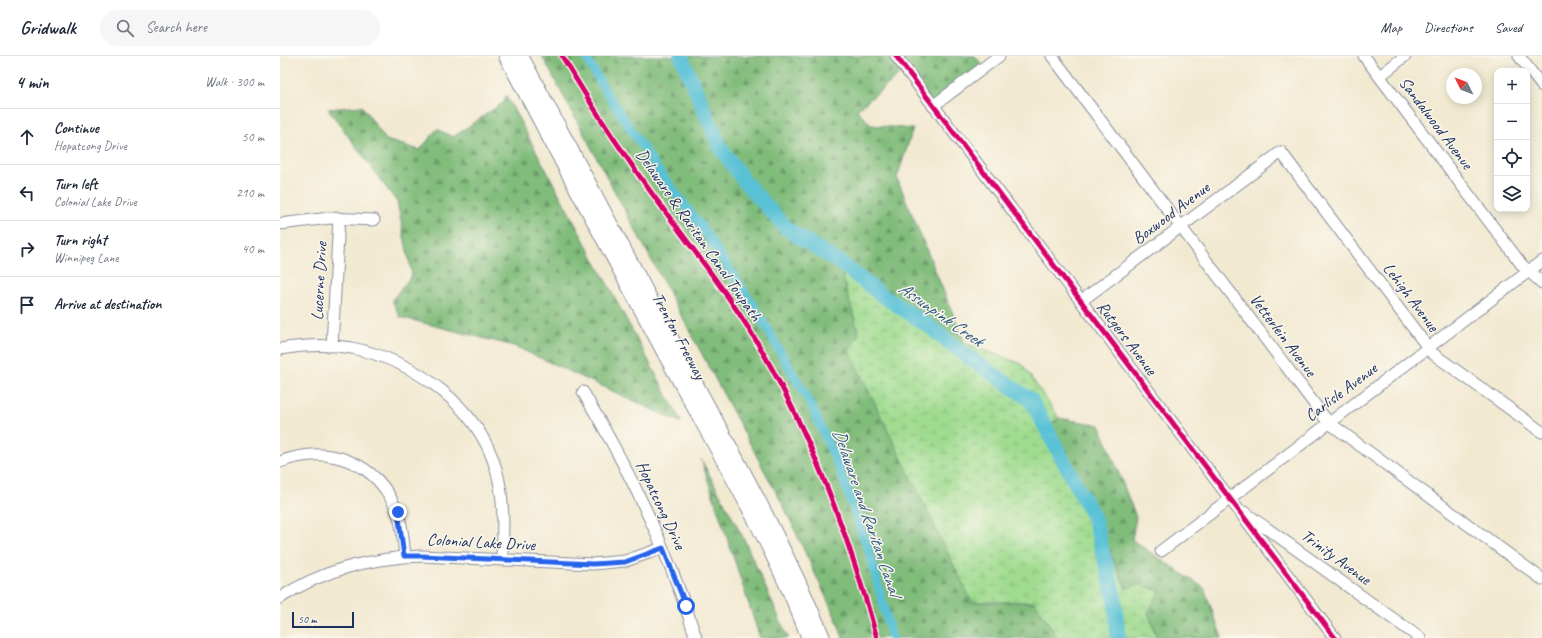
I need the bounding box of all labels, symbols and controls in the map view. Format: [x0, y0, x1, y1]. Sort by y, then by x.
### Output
search box [100, 10, 380, 46]
text: Gridwalk [20, 16, 76, 40]
icon: search [114, 17, 136, 39]
text: Search here [146, 18, 207, 37]
text: Map [1381, 19, 1402, 36]
text: Directions [1424, 19, 1473, 36]
text: Saved [1495, 19, 1522, 36]
north arrow [1446, 68, 1482, 104]
map controls [1494, 68, 1530, 212]
button: + [1494, 68, 1530, 104]
text: 4 min [16, 72, 49, 93]
street label: Sandalwood Avenue [1394, 73, 1478, 175]
text: Walk · 300 m [205, 74, 264, 90]
button: − [1494, 104, 1530, 140]
text: Continue [54, 119, 99, 138]
icon: ahead [16, 126, 38, 148]
text: 50 m [242, 129, 264, 145]
text: Hopatcong Drive [54, 138, 127, 154]
button: locate [1494, 140, 1530, 176]
street label: Delaware & Raritan Canal Towpath [631, 145, 767, 326]
text: Turn left [54, 175, 97, 194]
street label: Boxwood Avenue [1128, 176, 1215, 249]
button: layers [1494, 176, 1530, 212]
icon: left [16, 182, 38, 204]
text: 210 m [236, 185, 264, 201]
text: Colonial Lake Drive [54, 194, 137, 210]
text: Turn right [54, 231, 107, 250]
icon: right [16, 238, 38, 260]
street label: Lucerne Drive [306, 240, 332, 321]
text: 40 m [242, 241, 264, 257]
text: Winnipeg Lane [54, 250, 119, 266]
street label: Lehigh Avenue [1378, 258, 1445, 337]
water label: Assunpink Creek [894, 277, 990, 353]
street label: Trenton Freeway [647, 289, 711, 384]
street label: Vetterlein Avenue [1245, 289, 1322, 382]
icon: arrive [16, 294, 38, 316]
text: Arrive at destination [54, 295, 161, 314]
street label: Rutgers Avenue [1092, 297, 1163, 380]
street label: Carlisle Avenue [1301, 357, 1382, 426]
water label: Delaware and Raritan Canal [828, 426, 908, 604]
street label: Hopatcong Drive [631, 457, 691, 554]
route end [389, 503, 407, 521]
street label: Trinity Avenue [1297, 525, 1376, 590]
street label: Colonial Lake Drive [426, 529, 537, 555]
route start [677, 597, 695, 615]
scale bar [292, 610, 354, 629]
text: 50 m [298, 612, 317, 626]

